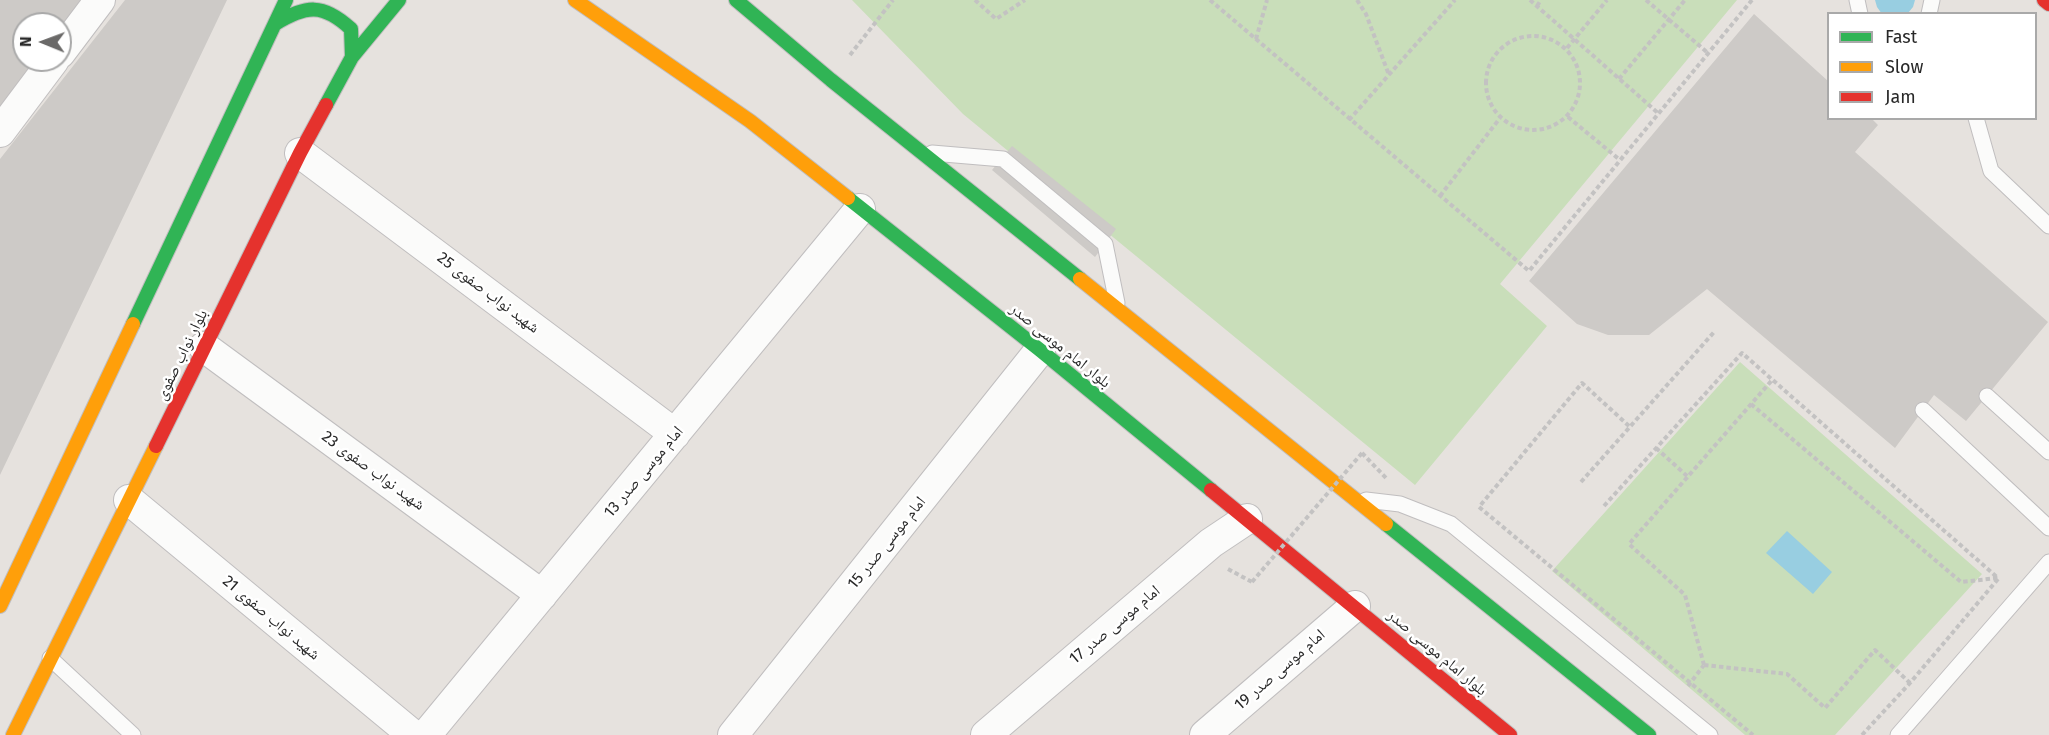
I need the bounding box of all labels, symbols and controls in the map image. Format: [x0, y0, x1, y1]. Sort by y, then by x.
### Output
north arrow [12, 12, 72, 72]
legend [1827, 12, 2037, 120]
text: Fast [1885, 26, 1917, 48]
text: N [16, 36, 35, 47]
text: Slow [1885, 56, 1923, 78]
text: Jam [1885, 86, 1916, 108]
street label: شهید نواب صفوی 25 [433, 248, 543, 338]
street label: بلوار امام موسی صدر [1006, 299, 1114, 393]
street label: بلوار نواب صفوی [152, 307, 212, 403]
street label: امام موسی صدر 13 [600, 422, 688, 522]
street label: شهید نواب صفوی 23 [318, 427, 428, 515]
street label: امام موسی صدر 15 [844, 493, 930, 593]
street label: شهید نواب صفوی 21 [218, 572, 324, 664]
street label: امام موسی صدر 17 [1066, 582, 1164, 668]
street label: بلوار امام موسی صدر [1383, 606, 1491, 700]
street label: امام موسی صدر 19 [1231, 625, 1329, 715]

